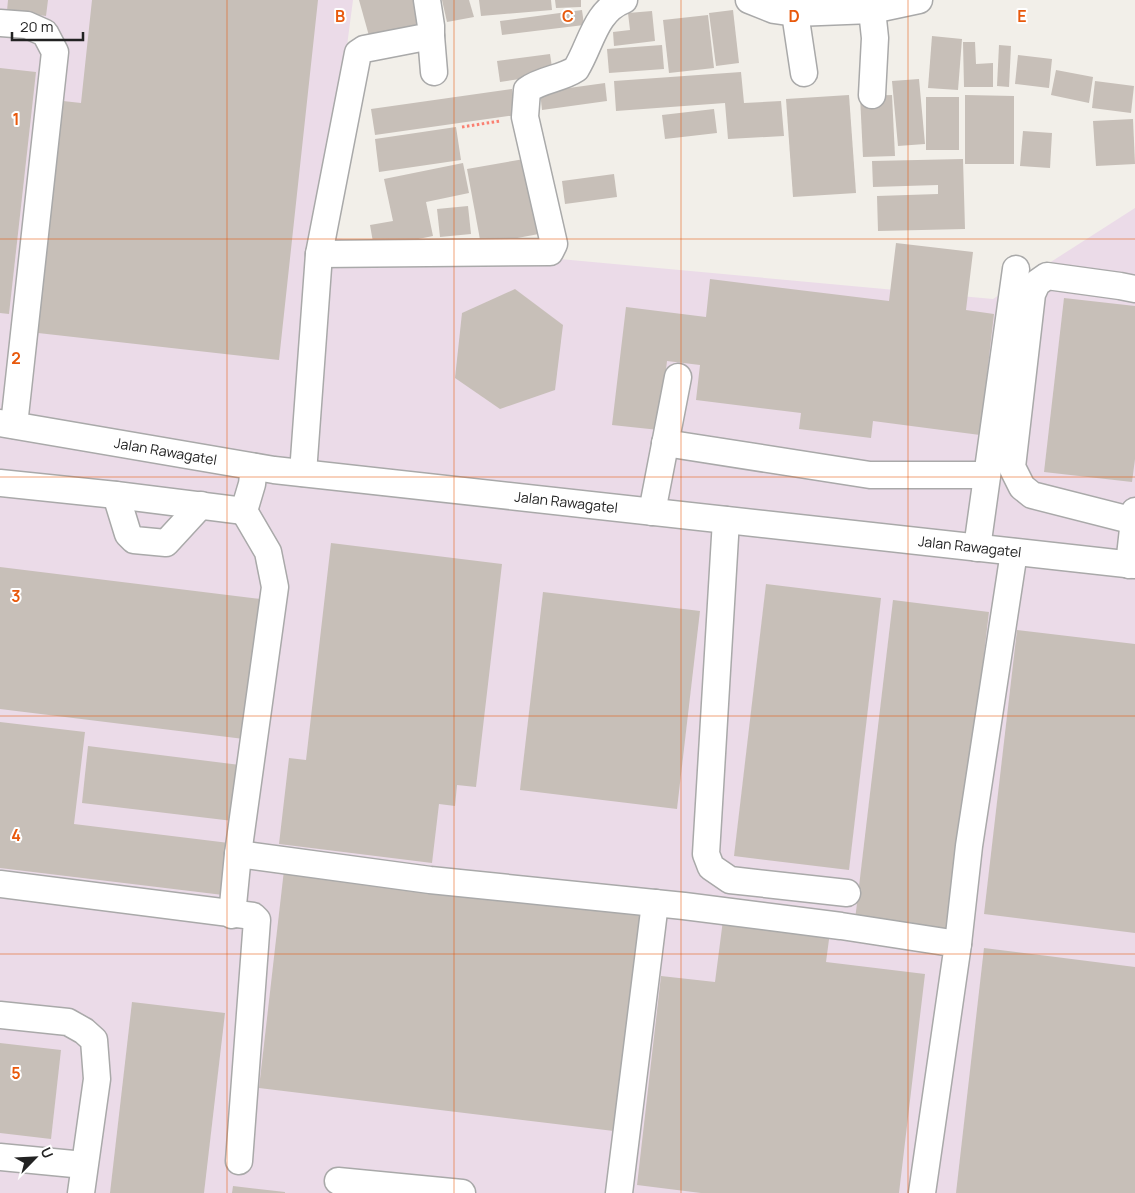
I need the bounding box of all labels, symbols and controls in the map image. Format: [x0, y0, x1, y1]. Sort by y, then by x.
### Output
text: B [335, 5, 345, 27]
text: C [562, 5, 574, 27]
text: D [788, 5, 800, 27]
text: E [1017, 5, 1027, 27]
scale bar [12, 10, 84, 42]
text: 20 m [20, 16, 53, 37]
text: 1 [12, 108, 20, 130]
text: 2 [11, 347, 21, 369]
street label: Jalan Rawagatel [113, 433, 218, 469]
street label: Jalan Rawagatel [514, 487, 619, 517]
street label: Jalan Rawagatel [917, 531, 1022, 561]
text: 3 [11, 585, 21, 607]
text: 4 [11, 824, 21, 846]
text: 5 [11, 1062, 21, 1084]
north arrow [10, 1133, 60, 1183]
text: U [37, 1144, 58, 1161]

